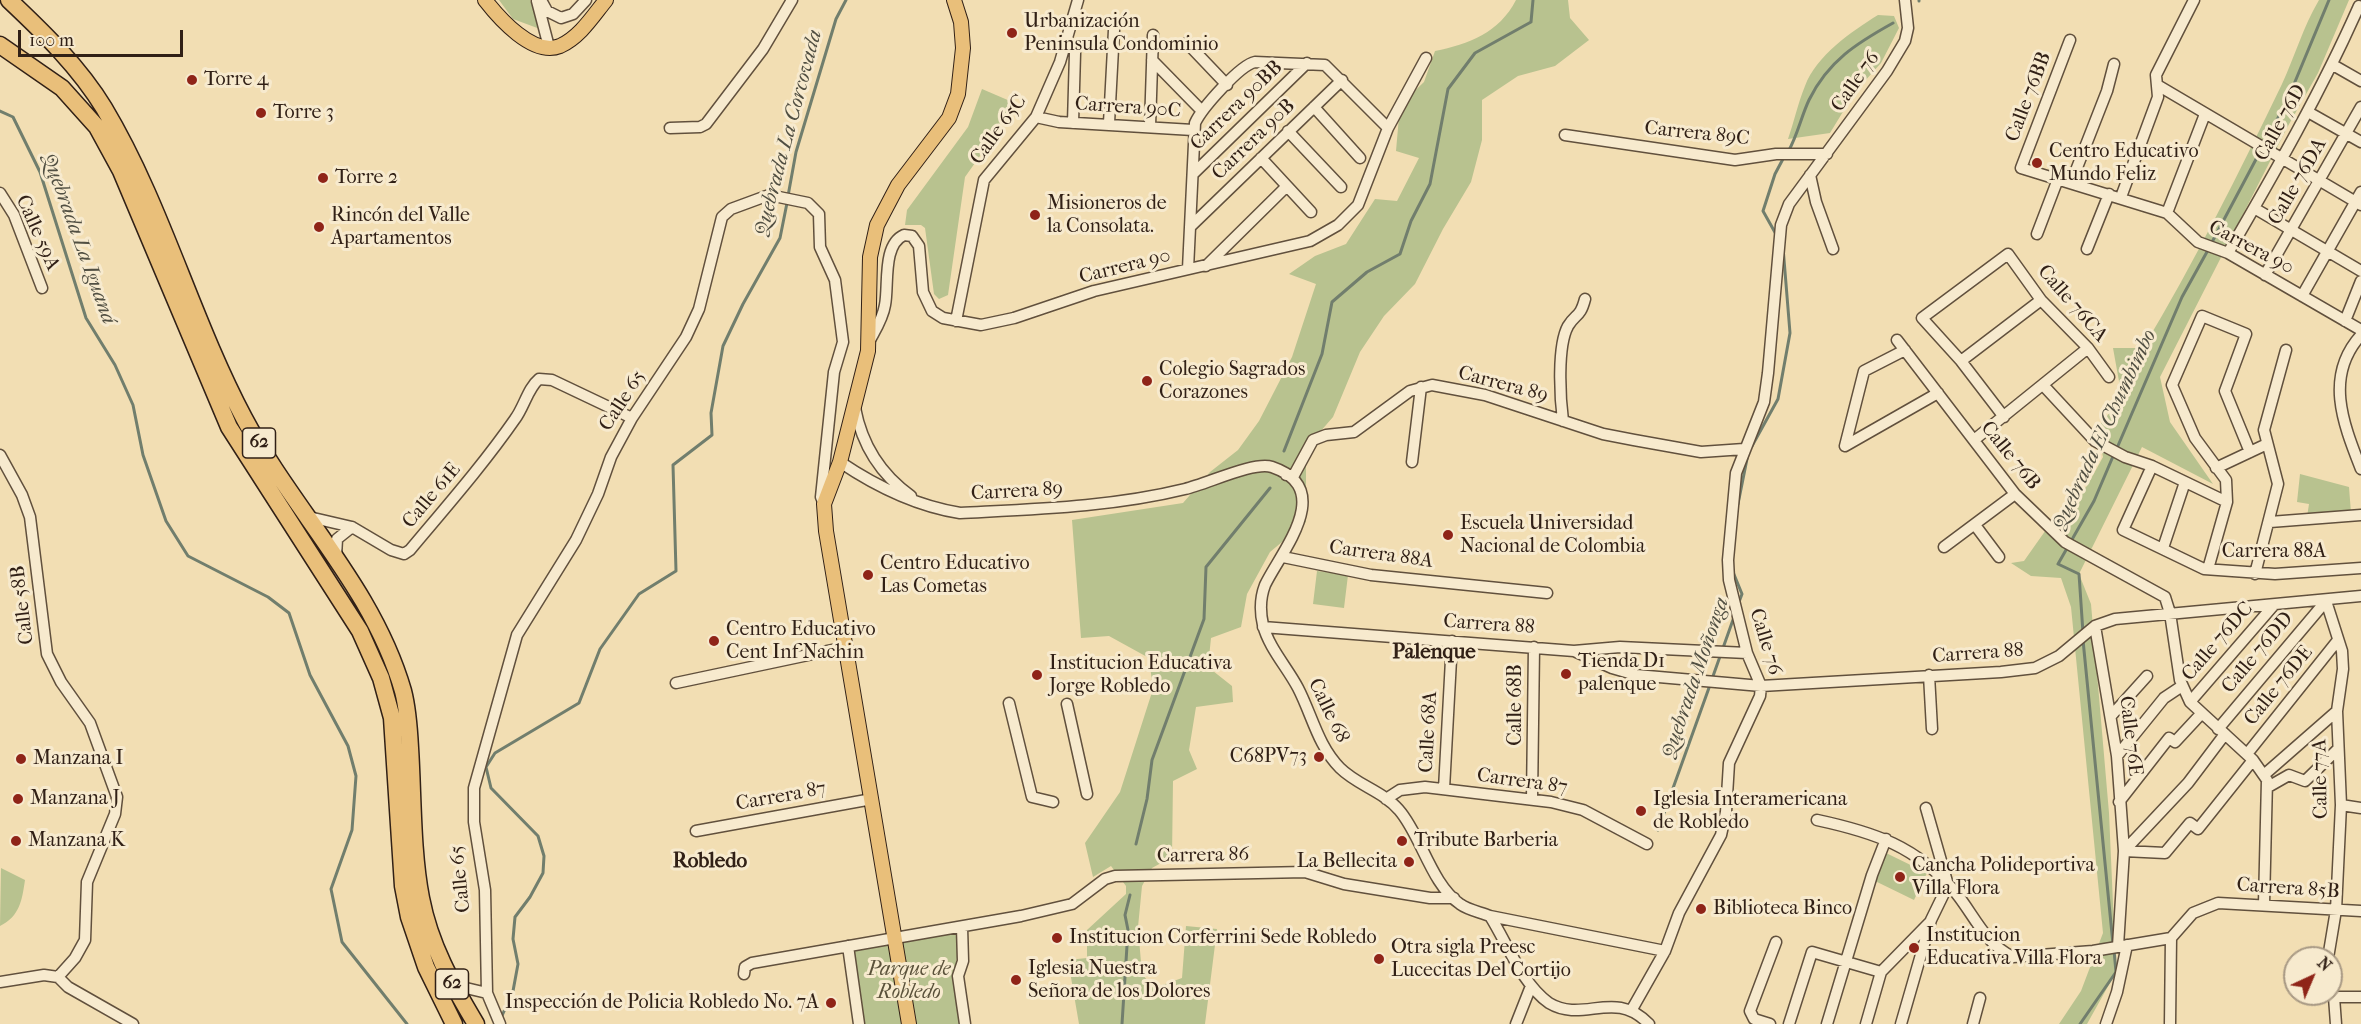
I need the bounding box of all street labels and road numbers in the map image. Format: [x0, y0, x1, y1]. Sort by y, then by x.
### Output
street label: Calle 76 [1827, 47, 1885, 117]
street label: Calle 76BB [2001, 49, 2057, 145]
street label: Carrera 90BB [1186, 56, 1288, 156]
street label: Calle 76D [2250, 81, 2312, 165]
street label: Calle 65C [966, 90, 1032, 170]
street label: Carrera 90C [1074, 92, 1182, 124]
street label: Carrera 90B [1208, 95, 1300, 185]
street label: Carrera 89C [1643, 117, 1751, 151]
street label: Calle 76DA [2264, 134, 2332, 230]
street label: Calle 59A [10, 192, 64, 274]
street label: Carrera 90 [2204, 216, 2298, 280]
street label: Carrera 90 [1077, 244, 1173, 290]
street label: Calle 76CA [2032, 260, 2112, 348]
street label: Carrera 89 [1455, 361, 1551, 409]
street label: Calle 65 [595, 366, 651, 436]
street label: Calle 76B [1975, 417, 2045, 495]
road number: 62 [242, 428, 276, 458]
street label: Calle 61E [398, 458, 466, 534]
street label: Carrera 89 [970, 478, 1064, 506]
street label: Carrera 88A [1328, 536, 1434, 574]
street label: Carrera 88A [2222, 540, 2326, 564]
street label: Calle 58B [6, 564, 40, 646]
street label: Calle 76DC [2177, 598, 2259, 686]
street label: Calle 76 [1744, 606, 1786, 678]
street label: Calle 76DD [2217, 608, 2299, 698]
street label: Carrera 88 [1442, 610, 1536, 640]
street label: Carrera 88 [1931, 639, 2025, 669]
street label: Calle 76DE [2240, 641, 2318, 731]
street label: Calle 68B [1504, 664, 1528, 746]
street label: Calle 68 [1302, 675, 1354, 747]
street label: Calle 68A [1415, 691, 1443, 773]
street label: Calle 76E [2113, 695, 2147, 777]
street label: Calle 77A [2308, 739, 2334, 819]
street label: Carrera 87 [1475, 764, 1569, 800]
street label: Carrera 87 [734, 777, 828, 817]
street label: Carrera 86 [1157, 843, 1249, 869]
street label: Calle 65 [446, 844, 476, 914]
street label: Carrera 85B [2236, 873, 2340, 905]
road number: 62 [436, 969, 468, 999]

